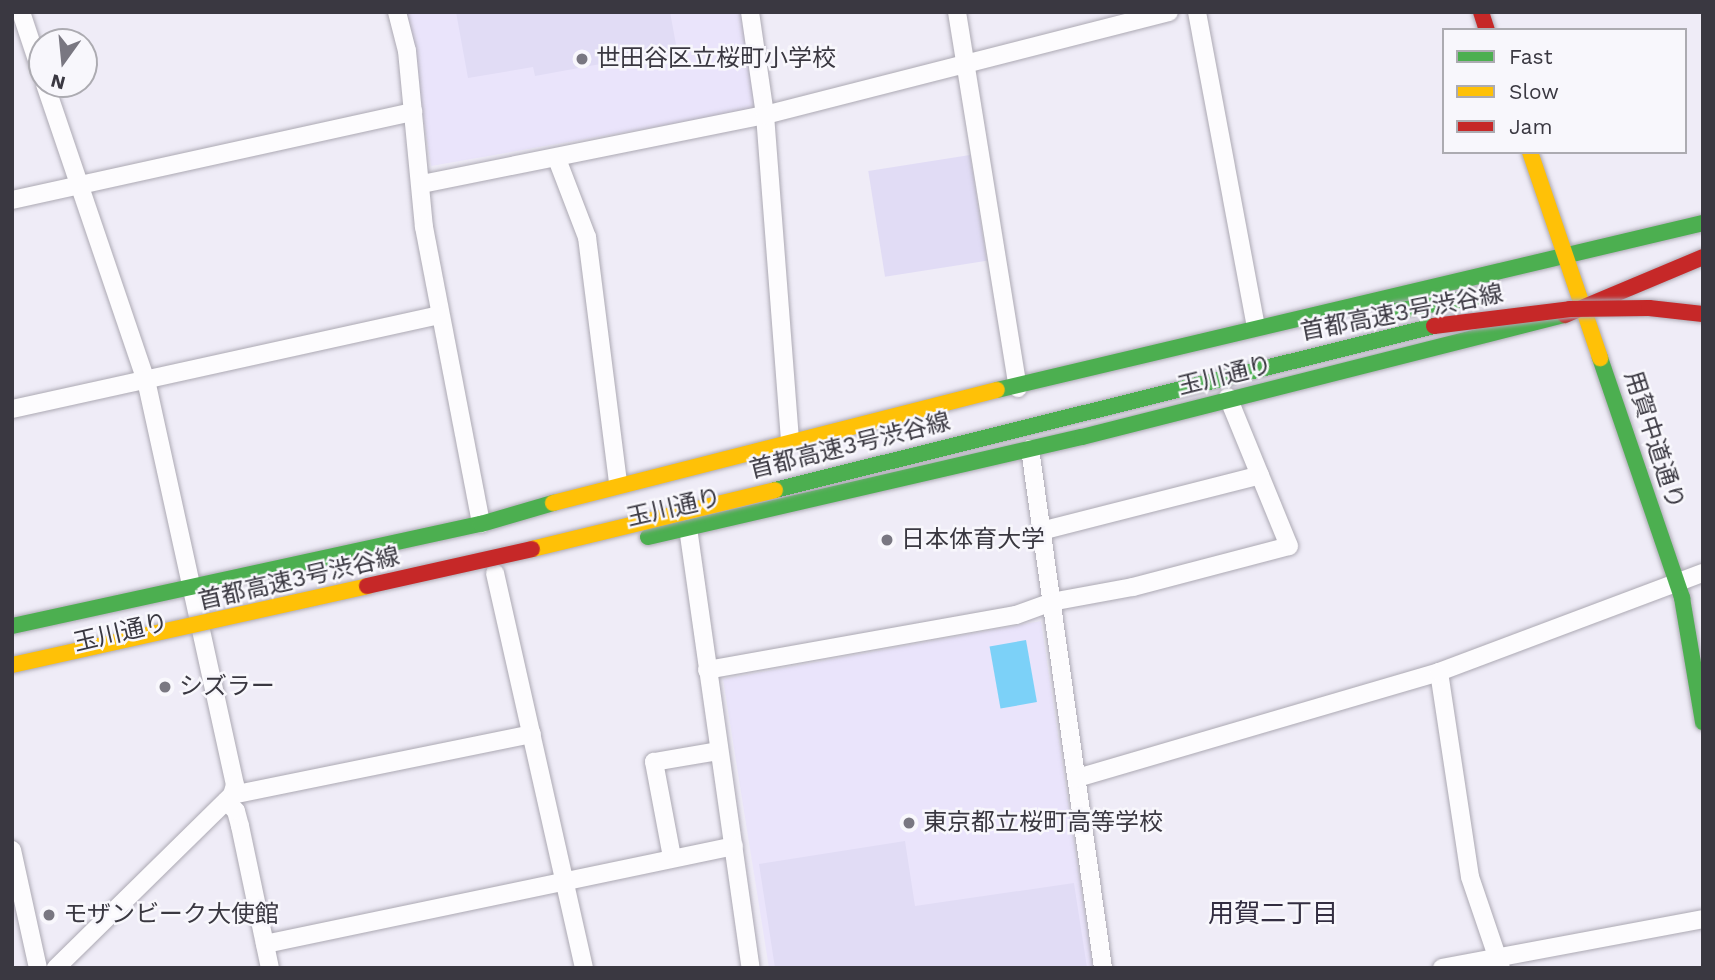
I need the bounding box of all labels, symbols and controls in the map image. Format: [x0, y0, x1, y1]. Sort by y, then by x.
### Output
north arrow [28, 28, 98, 98]
legend [1442, 28, 1687, 154]
text: Fast [1509, 44, 1553, 69]
place label: 世田谷区立桜町小学校 [596, 45, 836, 73]
marker: 世田谷区立桜町小学校 [574, 51, 590, 67]
text: N [48, 69, 68, 95]
text: Slow [1509, 79, 1559, 104]
text: Jam [1509, 114, 1552, 139]
street label: 首都高速3号渋谷線 [1298, 279, 1506, 347]
street label: 玉川通り [1175, 350, 1275, 402]
street label: 用賀中道通り [1618, 367, 1690, 513]
street label: 首都高速3号渋谷線 [747, 407, 953, 485]
street label: 玉川通り [624, 483, 724, 533]
place label: 日本体育大学 [901, 526, 1045, 554]
marker: 日本体育大学 [879, 532, 895, 548]
street label: 首都高速3号渋谷線 [195, 542, 403, 616]
street label: 玉川通り [71, 608, 171, 658]
place label: シズラー [179, 673, 275, 701]
marker: シズラー [157, 679, 173, 695]
place label: 東京都立桜町高等学校 [923, 809, 1163, 837]
marker: 東京都立桜町高等学校 [901, 815, 917, 831]
district label: 用賀二丁目 [1208, 898, 1338, 930]
place label: モザンビーク大使館 [63, 901, 279, 929]
marker: モザンビーク大使館 [41, 907, 57, 923]

